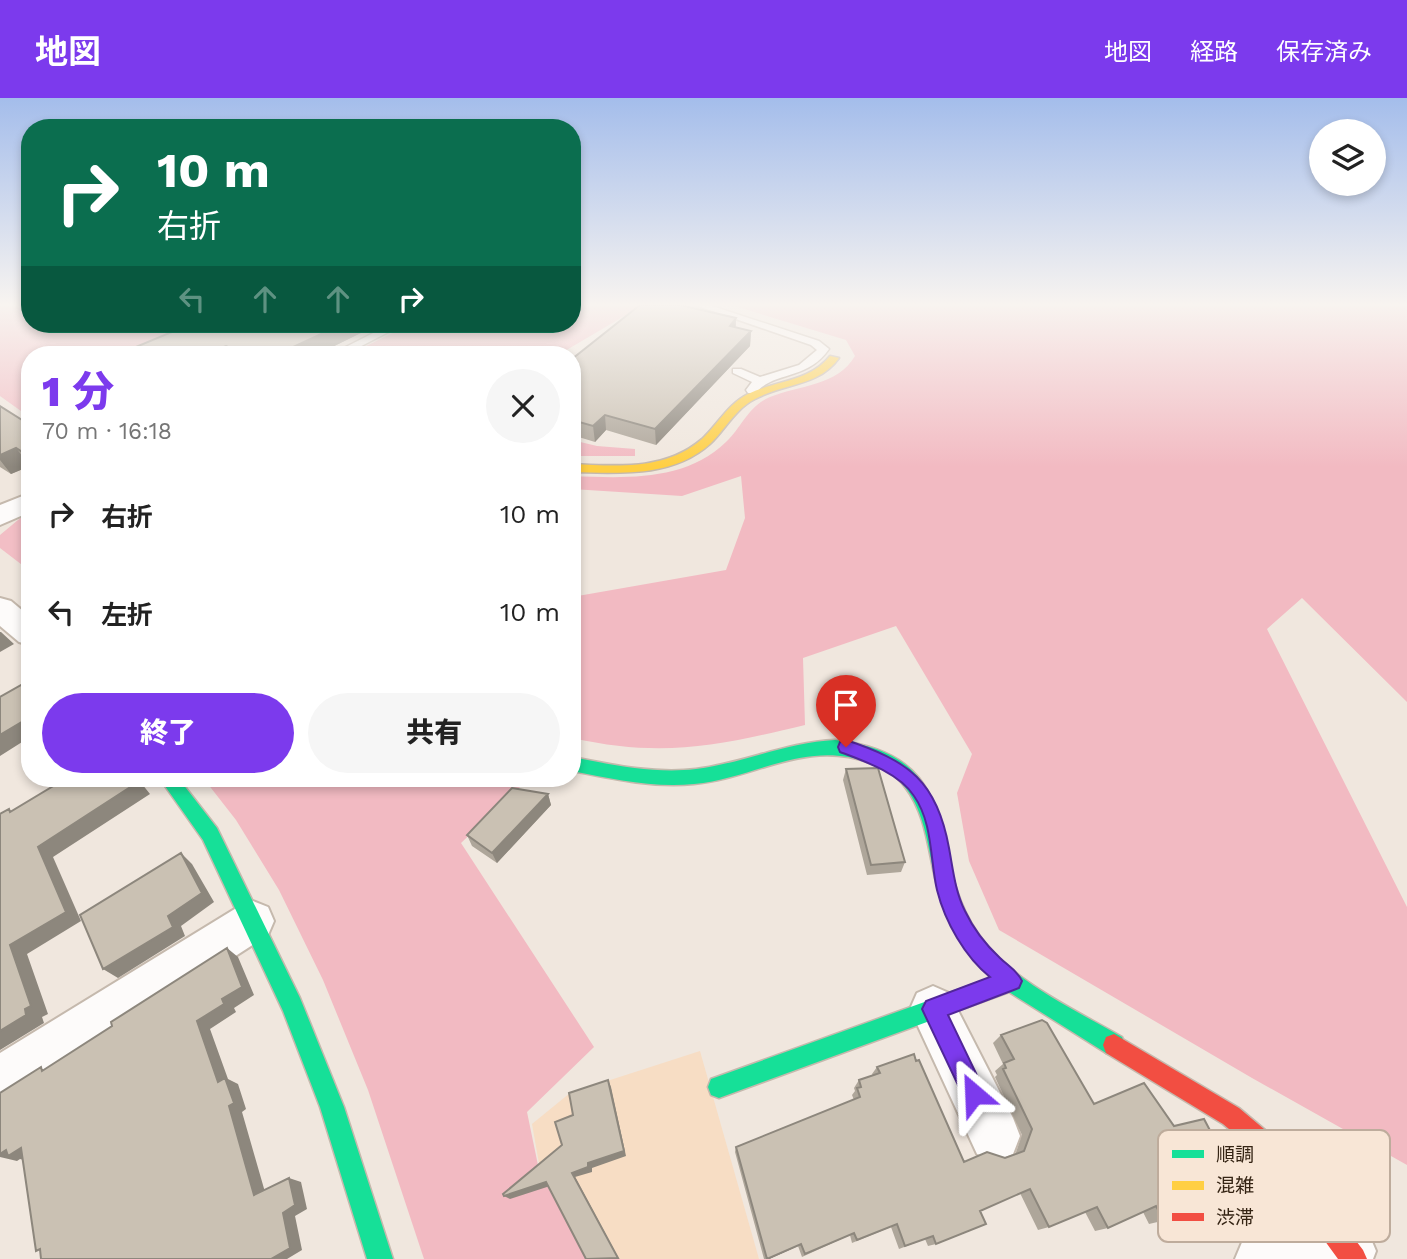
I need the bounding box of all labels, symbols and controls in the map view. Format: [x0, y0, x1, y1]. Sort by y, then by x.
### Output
text: 地図 [35, 32, 101, 71]
text: 地図 [1104, 38, 1152, 66]
text: 経路 [1190, 38, 1238, 66]
text: 保存済み [1276, 38, 1372, 66]
map controls [1309, 119, 1386, 196]
button: layers [1309, 119, 1386, 196]
text: 10 m [157, 141, 270, 199]
icon: right [42, 147, 133, 238]
text: 右折 [157, 207, 221, 245]
icon: left [173, 280, 211, 318]
icon: ahead [246, 280, 284, 318]
icon: ahead [319, 280, 357, 318]
icon: right [392, 280, 430, 318]
text: 1 分 [42, 367, 114, 416]
button: close [486, 369, 560, 443]
text: 70 m · 16:18 [42, 418, 172, 445]
icon: right [42, 495, 80, 533]
text: 10 m [500, 499, 560, 529]
text: 右折 [101, 502, 153, 532]
icon: left [42, 593, 80, 631]
text: 10 m [500, 597, 560, 627]
text: 左折 [101, 600, 153, 630]
pin [816, 675, 876, 747]
icon: arrive [827, 686, 865, 724]
button: 終了 [42, 693, 294, 773]
button: 共有 [308, 693, 560, 773]
position arrow [937, 1057, 1011, 1131]
legend [1158, 1130, 1390, 1242]
text: 順調 [1216, 1143, 1254, 1166]
text: 混雑 [1216, 1174, 1254, 1197]
text: 渋滞 [1216, 1206, 1254, 1229]

